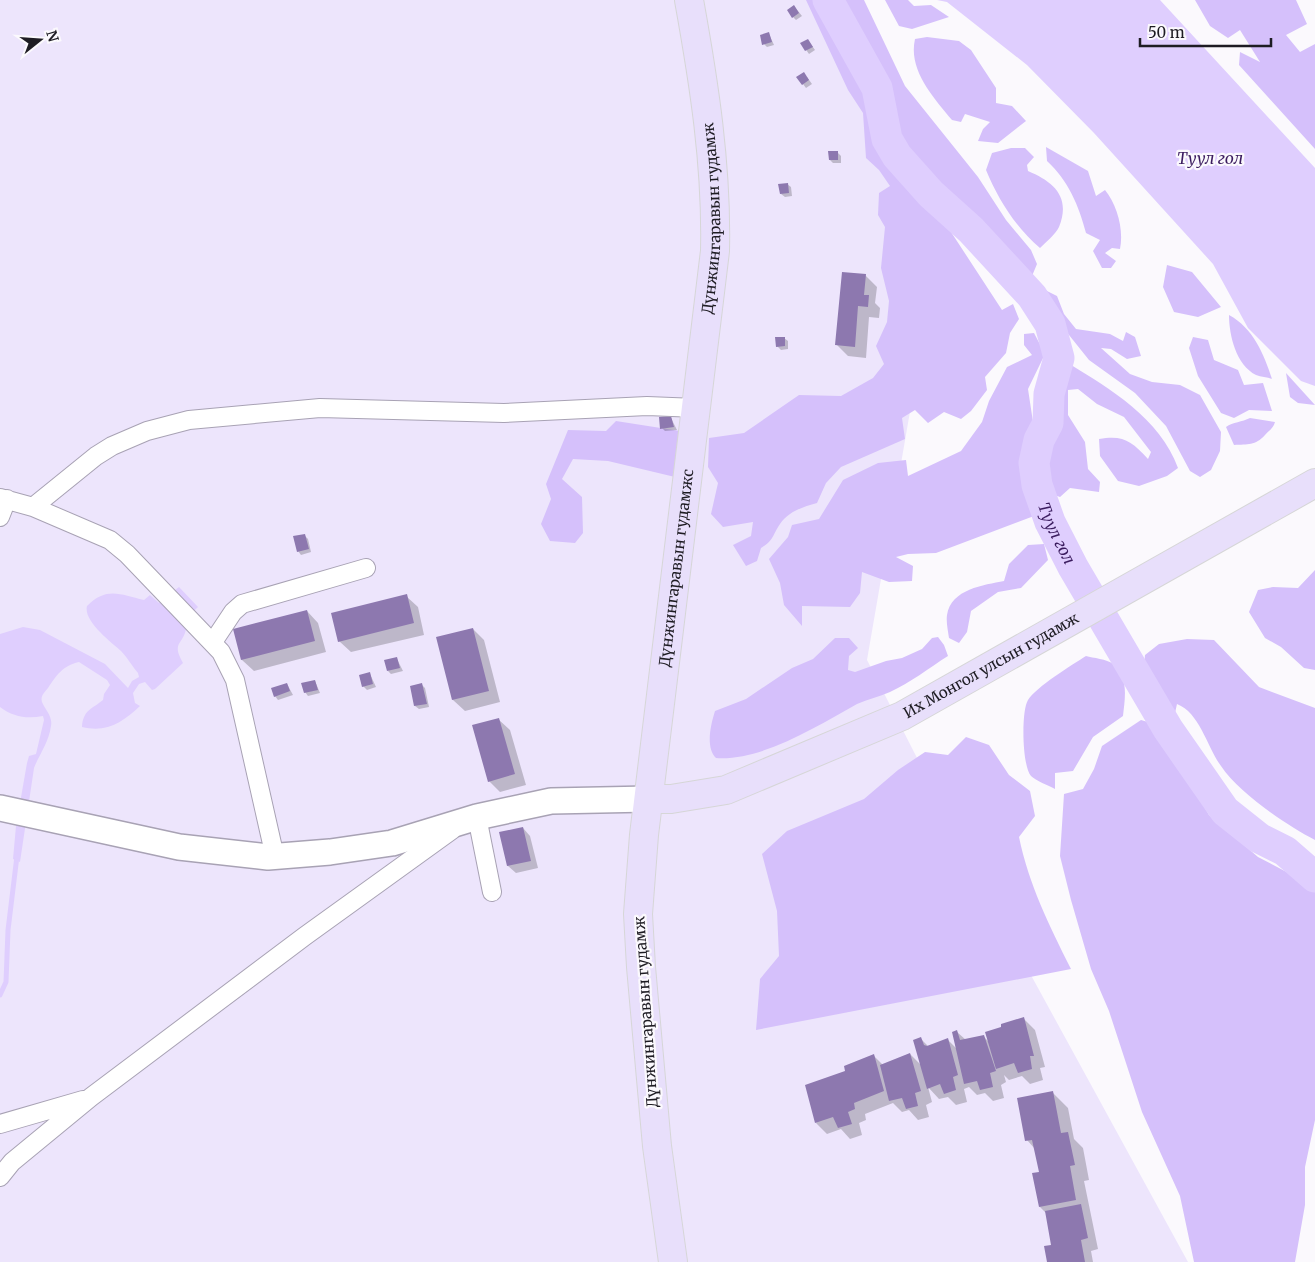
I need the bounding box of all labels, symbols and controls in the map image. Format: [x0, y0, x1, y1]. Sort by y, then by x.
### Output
north arrow [15, 15, 65, 65]
scale bar [1140, 15, 1271, 47]
text: 50 m [1148, 23, 1185, 42]
text: N [42, 28, 63, 44]
street label: Дүнжингаравын гудамж [697, 121, 724, 315]
water label: Туул гол [1177, 148, 1243, 168]
street label: Дүнжингаравын гудамжс [654, 468, 697, 668]
water label: Туул гол [1034, 500, 1080, 567]
street label: Их Монгол улсын гудамж [900, 608, 1082, 722]
street label: Дүнжингаравын гудамж [629, 915, 662, 1108]

